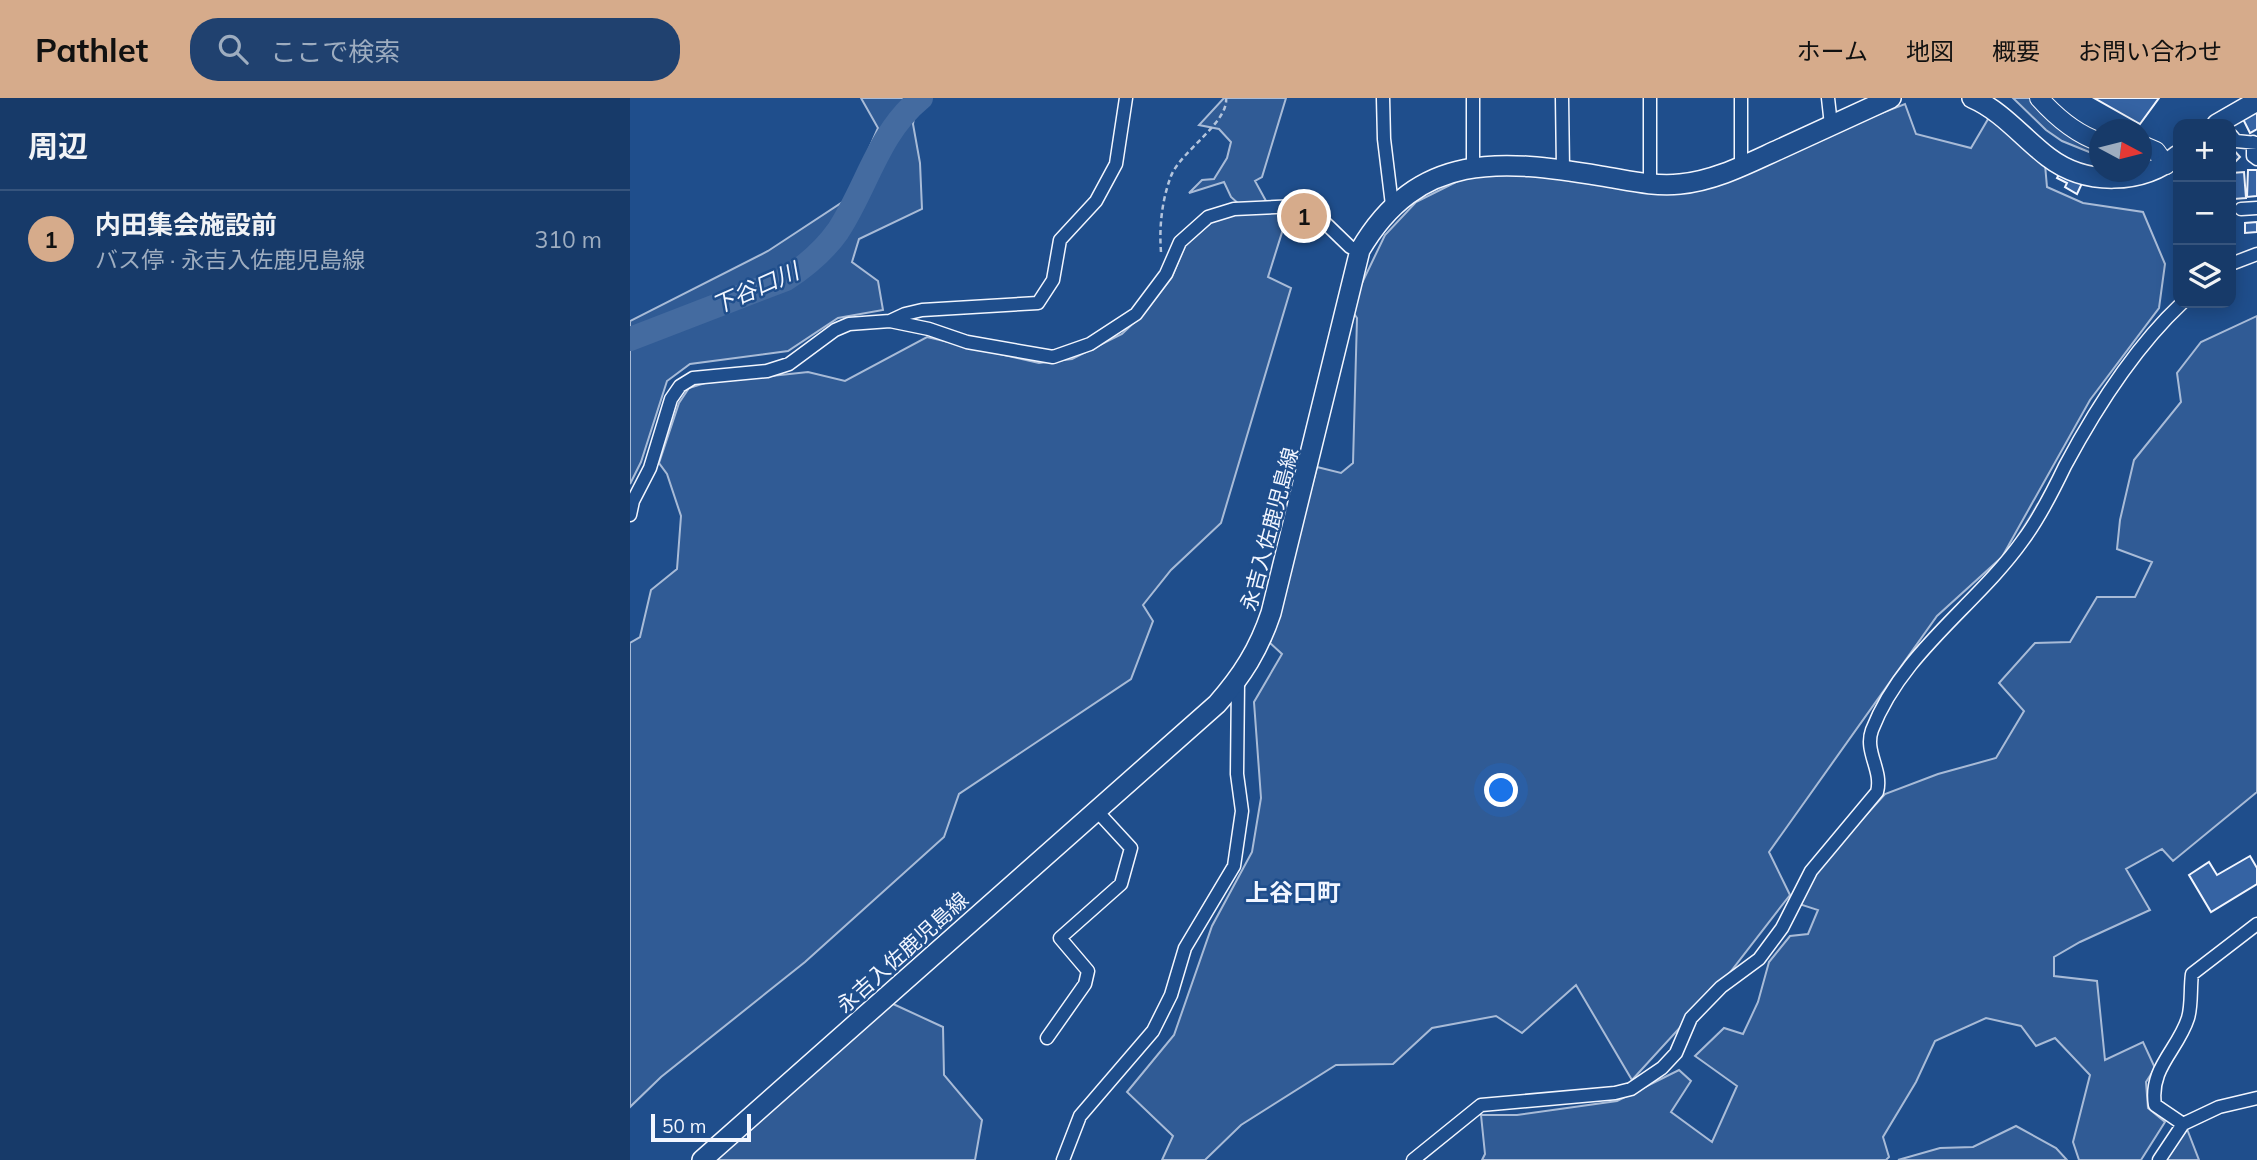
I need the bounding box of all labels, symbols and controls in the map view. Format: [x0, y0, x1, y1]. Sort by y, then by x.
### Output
search box [190, 18, 680, 81]
text: Pathlet [35, 29, 148, 70]
icon: search [214, 30, 252, 68]
text: ここで検索 [270, 35, 400, 68]
text: ホーム [1797, 36, 1868, 66]
text: 地図 [1906, 36, 1954, 66]
text: 概要 [1992, 36, 2040, 66]
text: お問い合わせ [2078, 36, 2222, 66]
north arrow [2089, 119, 2152, 182]
map controls [2173, 119, 2236, 308]
button: + [2173, 119, 2236, 182]
text: 周辺 [28, 127, 88, 165]
button: − [2173, 182, 2236, 245]
pin: 1 [1281, 190, 1327, 242]
text: 内田集会施設前 [95, 208, 277, 241]
text: 1 [44, 225, 58, 254]
text: 310 m [534, 225, 602, 254]
text: バス停 · 永吉入佐鹿児島線 [95, 245, 365, 274]
button: layers [2173, 245, 2236, 308]
water label: 下谷口川 [707, 255, 806, 320]
street label: 永吉入佐鹿児島線 [1235, 444, 1303, 614]
your location [1484, 773, 1518, 807]
district label: 上谷口町 [1245, 877, 1341, 907]
street label: 永吉入佐鹿児島線 [831, 886, 973, 1018]
scale bar [651, 1111, 751, 1143]
text: 50 m [662, 1114, 706, 1138]

